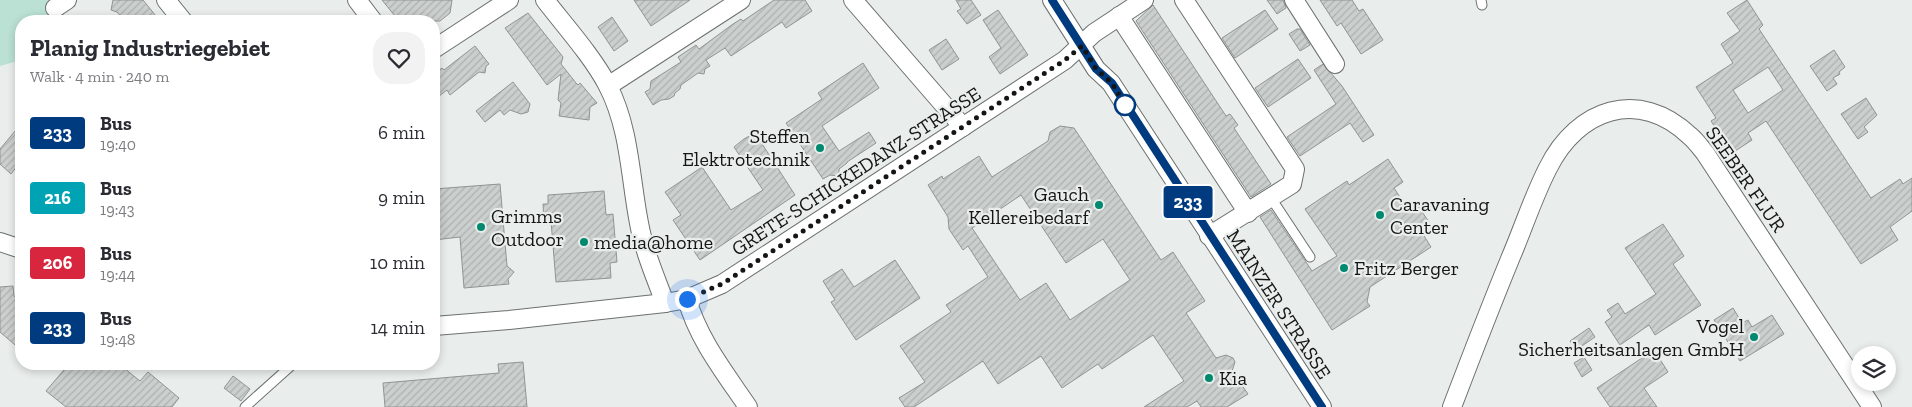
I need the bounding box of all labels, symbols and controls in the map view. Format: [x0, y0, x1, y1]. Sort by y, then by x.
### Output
button: heart [373, 32, 425, 84]
text: Planig Industriegebiet [30, 33, 270, 62]
text: Walk · 4 min · 240 m [30, 67, 169, 86]
street label: GRETE-SCHICKEDANZ-STRASSE [727, 81, 985, 261]
unlabelled marker [1114, 94, 1136, 116]
text: Bus [100, 112, 132, 135]
text: 6 min [378, 121, 425, 144]
text: 233 [43, 122, 72, 144]
street label: SEEBER FLUR [1701, 122, 1792, 237]
place label: Steffen Elektrotechnik [682, 124, 811, 171]
text: 19:40 [100, 135, 136, 154]
marker: Steffen Elektrotechnik [814, 142, 826, 154]
text: Bus [100, 177, 132, 200]
place label: Gauch Kellereibedarf [968, 182, 1091, 229]
text: 9 min [378, 186, 425, 209]
line badge: 233 [1159, 186, 1217, 218]
text: 216 [44, 187, 71, 209]
text: 233 [1174, 191, 1202, 213]
place label: Caravaning Center [1390, 192, 1490, 239]
marker: Gauch Kellereibedarf [1093, 199, 1105, 211]
text: 19:43 [100, 200, 135, 219]
place label: Grimms Outdoor [491, 204, 564, 251]
marker: Caravaning Center [1374, 209, 1386, 221]
marker: Grimms Outdoor [475, 221, 487, 233]
street label: MAINZER STRASSE [1222, 225, 1336, 383]
place label: media@home [594, 230, 713, 254]
marker: media@home [578, 236, 590, 248]
text: Bus [100, 242, 132, 265]
text: 10 min [370, 251, 425, 274]
text: 206 [43, 252, 72, 274]
place label: Fritz Berger [1354, 256, 1459, 280]
marker: Fritz Berger [1338, 262, 1350, 274]
text: 19:44 [100, 265, 136, 284]
your location [675, 287, 700, 312]
text: Bus [100, 307, 132, 330]
place label: Vogel Sicherheitsanlagen GmbH [1518, 314, 1744, 361]
text: 14 min [371, 316, 425, 339]
text: 233 [43, 317, 72, 339]
text: 19:48 [100, 330, 135, 349]
marker: Vogel Sicherheitsanlagen GmbH [1748, 331, 1760, 343]
map controls [1851, 346, 1896, 391]
button: layers [1851, 346, 1896, 391]
place label: Kia [1219, 366, 1247, 390]
marker: Kia [1203, 372, 1215, 384]

